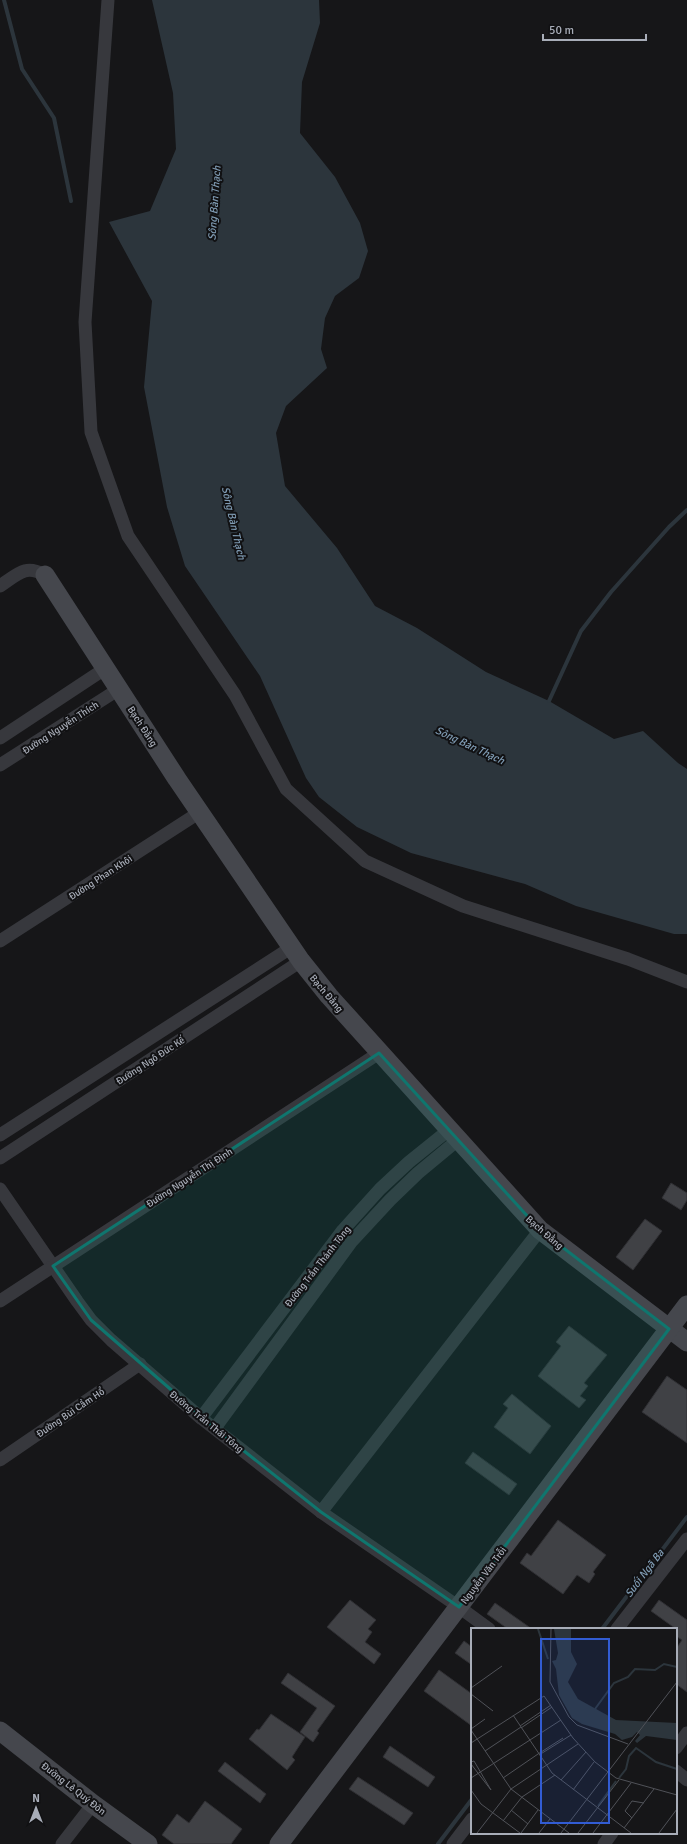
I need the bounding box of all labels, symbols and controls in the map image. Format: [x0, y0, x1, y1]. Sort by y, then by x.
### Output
scale bar [543, 16, 646, 42]
text: 50 m [549, 23, 574, 38]
water label: Sông Bàn Thạch [205, 164, 224, 241]
water label: Sông Bàn Thạch [219, 485, 248, 562]
street label: Đường Nguyễn Thích [20, 699, 101, 757]
street label: Bạch Đằng [125, 704, 161, 749]
water label: Sông Bàn Thạch [433, 724, 507, 768]
street label: Đường Phan Khôi [66, 853, 135, 903]
street label: Bạch Đằng [307, 972, 346, 1015]
street label: Đường Ngô Đức Kế [114, 1034, 188, 1088]
street label: Đường Nguyễn Thị Định [144, 1145, 235, 1210]
street label: Bạch Đằng [523, 1212, 566, 1252]
street label: Đường Trần Thánh Tông [282, 1224, 353, 1310]
street label: Đường Bùi Cầm Hổ [34, 1386, 107, 1440]
street label: Đường Trần Thái Tông [167, 1388, 246, 1455]
street label: Nguyễn Văn Trỗi [458, 1545, 509, 1607]
water label: Suối Ngã Ba [622, 1546, 667, 1600]
inset map [471, 1628, 677, 1834]
street label: Đường Lê Quý Đôn [39, 1760, 108, 1818]
north arrow [16, 1788, 56, 1828]
text: N [32, 1792, 40, 1805]

